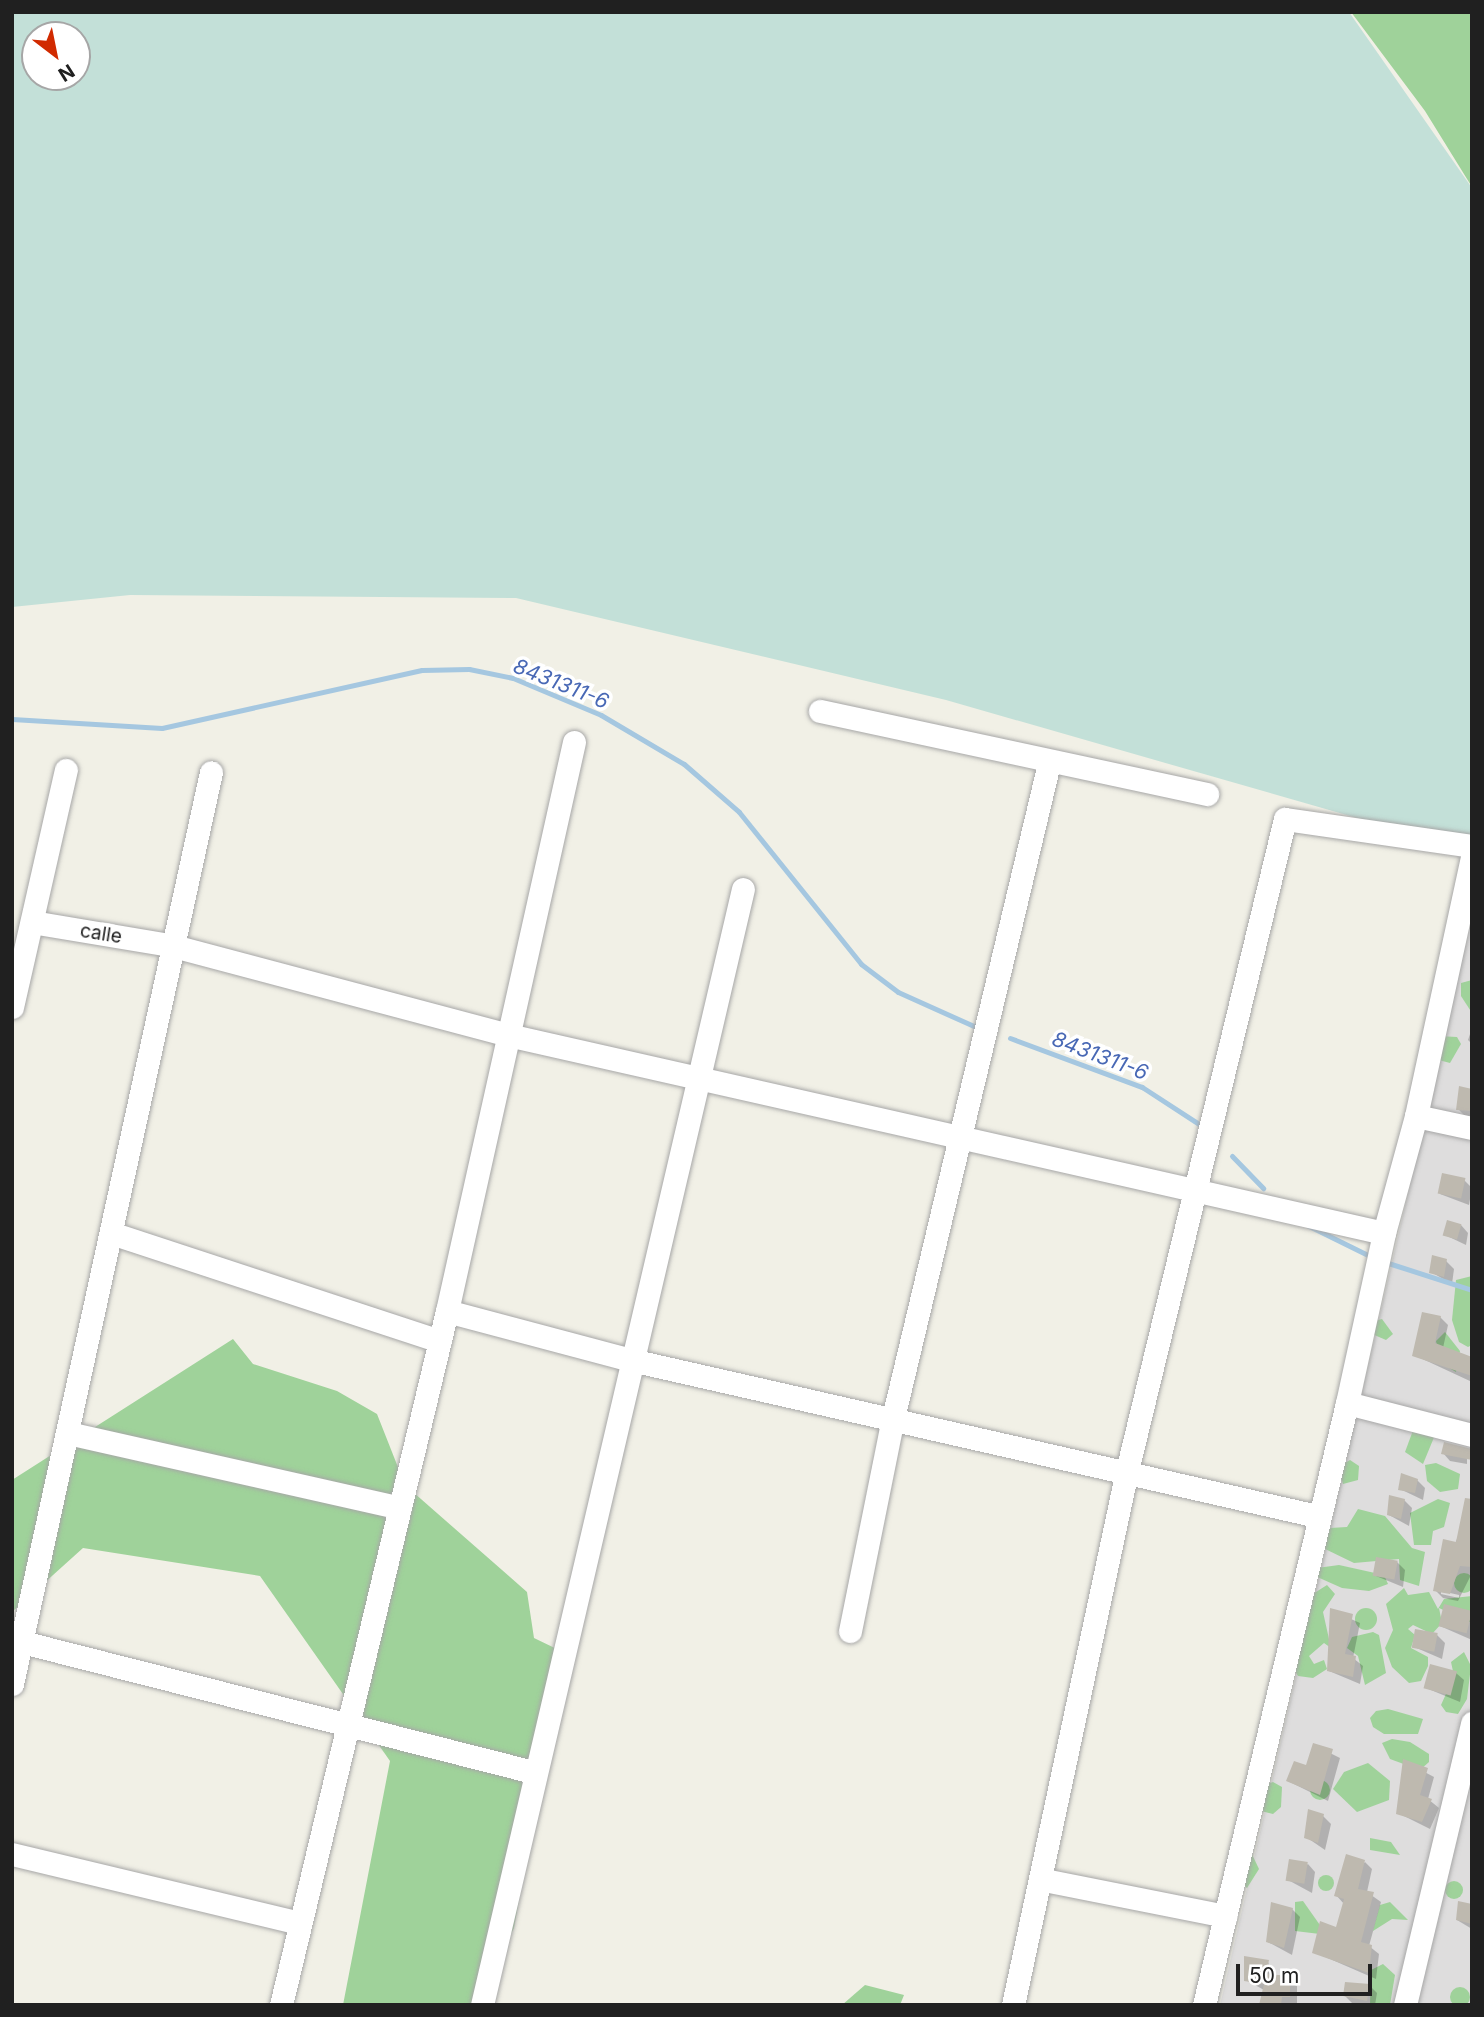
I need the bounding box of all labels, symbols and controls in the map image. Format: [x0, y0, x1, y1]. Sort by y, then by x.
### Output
north arrow [21, 21, 91, 91]
text: N [54, 59, 79, 86]
water label: 8431311-6 [510, 653, 612, 715]
street label: calle [78, 919, 124, 949]
water label: 8431311-6 [1048, 1026, 1152, 1086]
scale bar [1239, 1951, 1376, 1995]
text: 50 m [1249, 1963, 1299, 1988]

